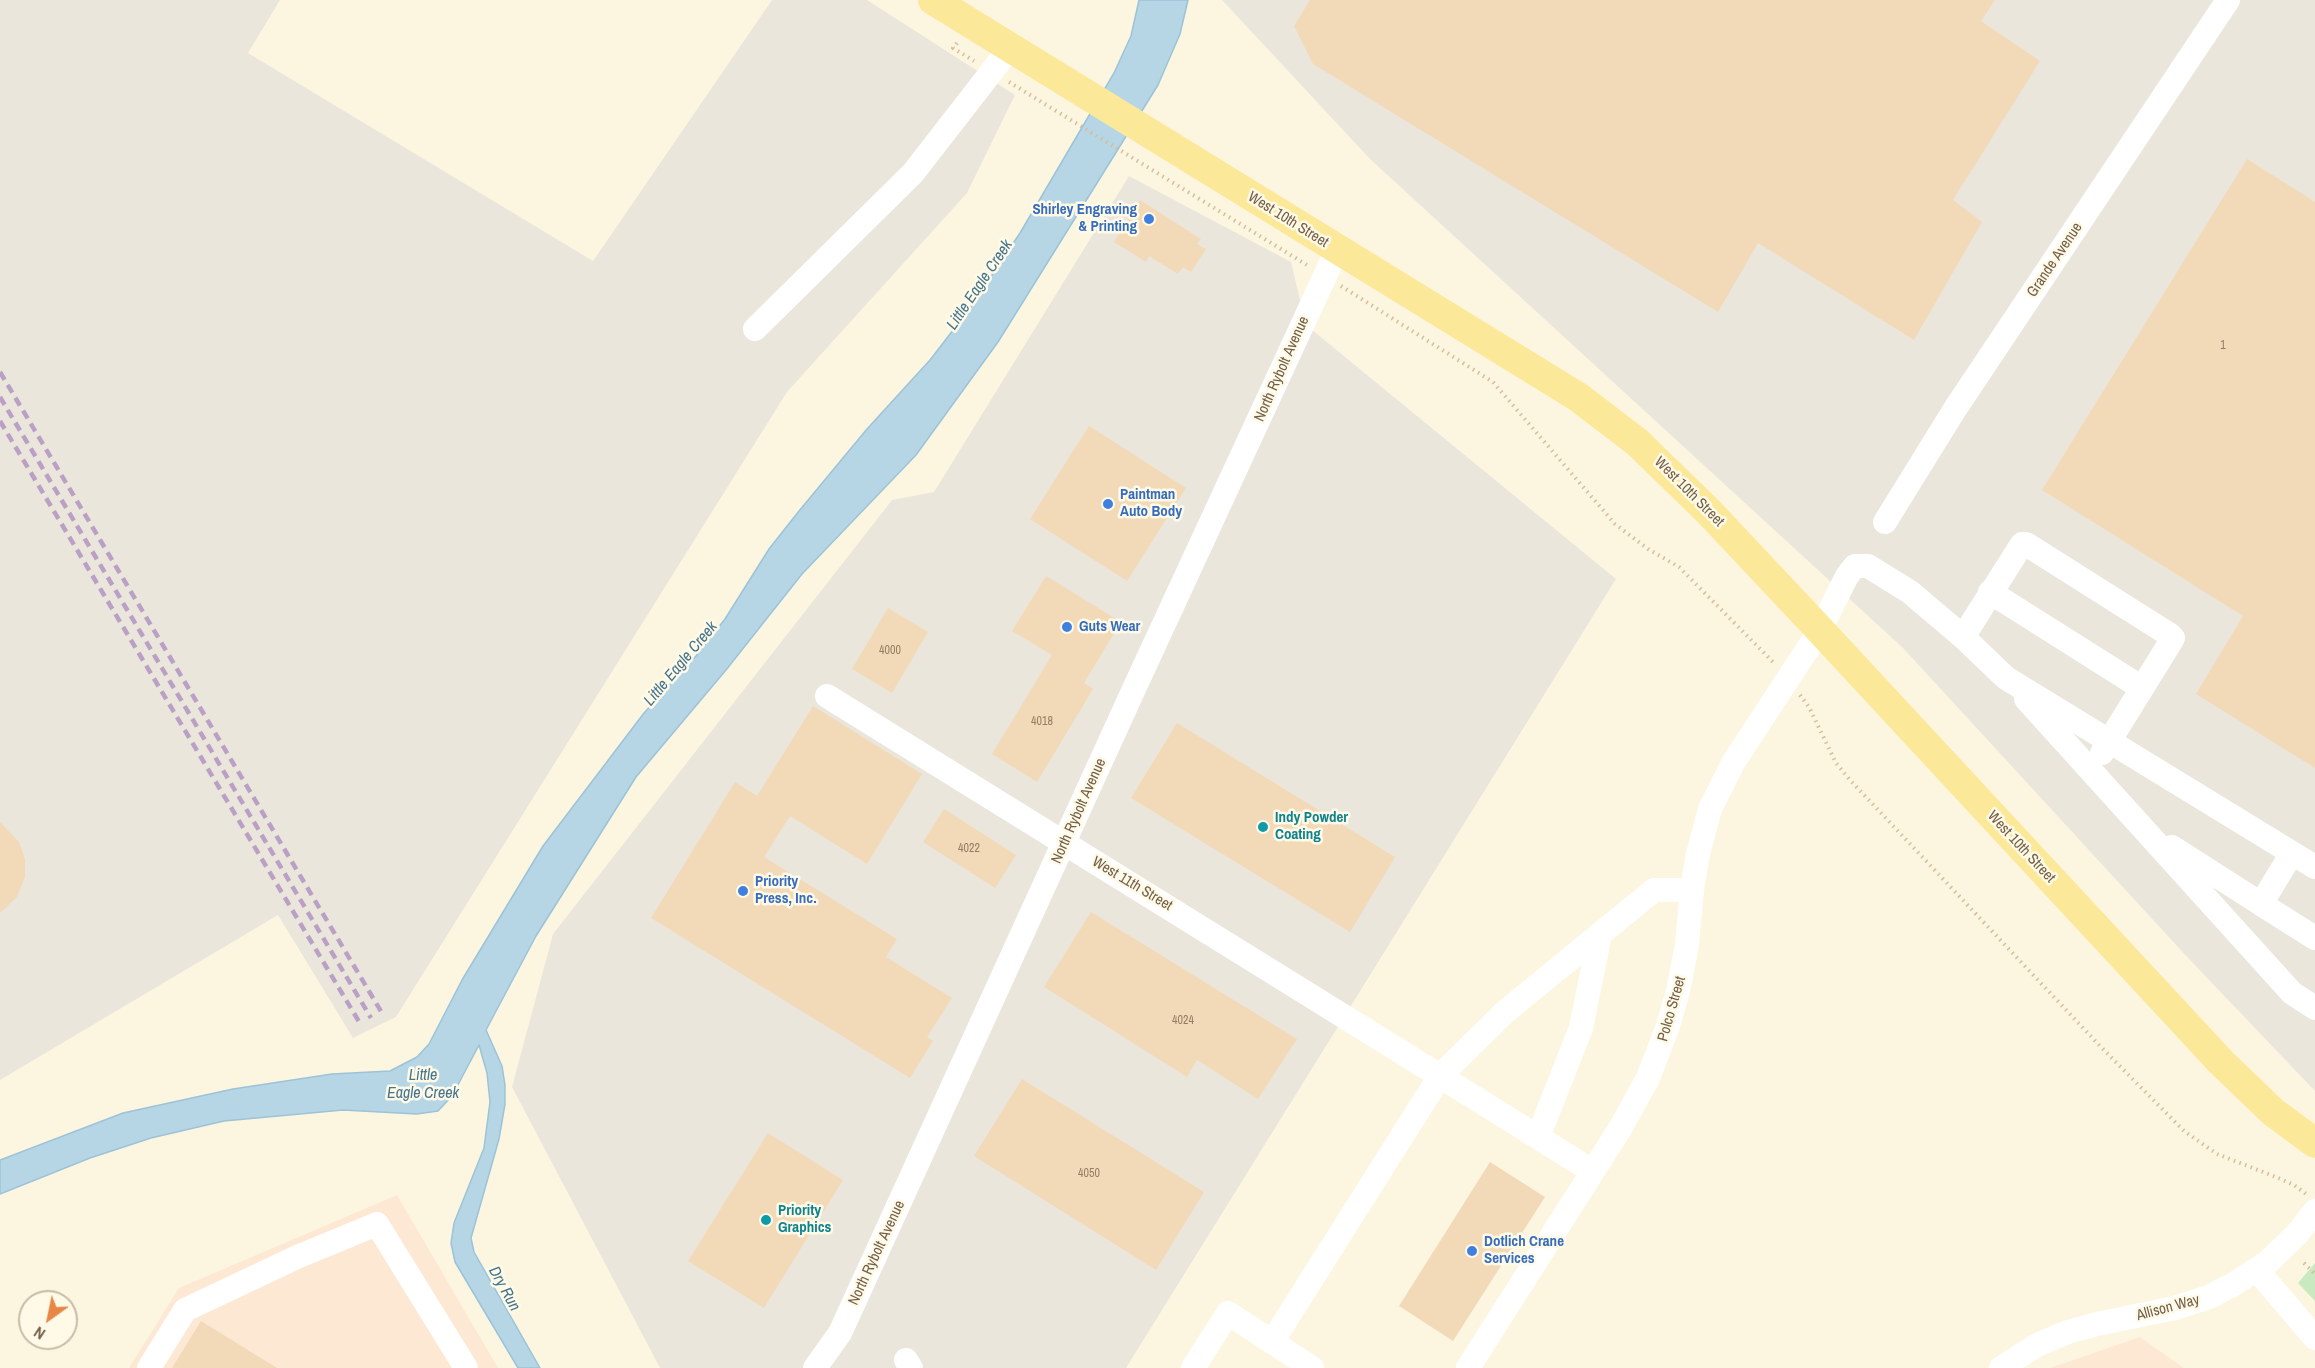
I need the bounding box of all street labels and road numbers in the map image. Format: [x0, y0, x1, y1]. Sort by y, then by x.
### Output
street label: West 10th Street [1244, 188, 1332, 252]
street label: Grande Avenue [2024, 219, 2086, 301]
street label: North Rybolt Avenue [1251, 314, 1313, 424]
street label: West 10th Street [1650, 453, 1728, 531]
street label: North Rybolt Avenue [1048, 756, 1110, 866]
street label: West 10th Street [1983, 807, 2059, 887]
street label: West 11th Street [1089, 853, 1175, 915]
street label: Polco Street [1654, 974, 1690, 1044]
street label: North Rybolt Avenue [845, 1198, 909, 1308]
street label: Allison Way [2135, 1291, 2201, 1325]

